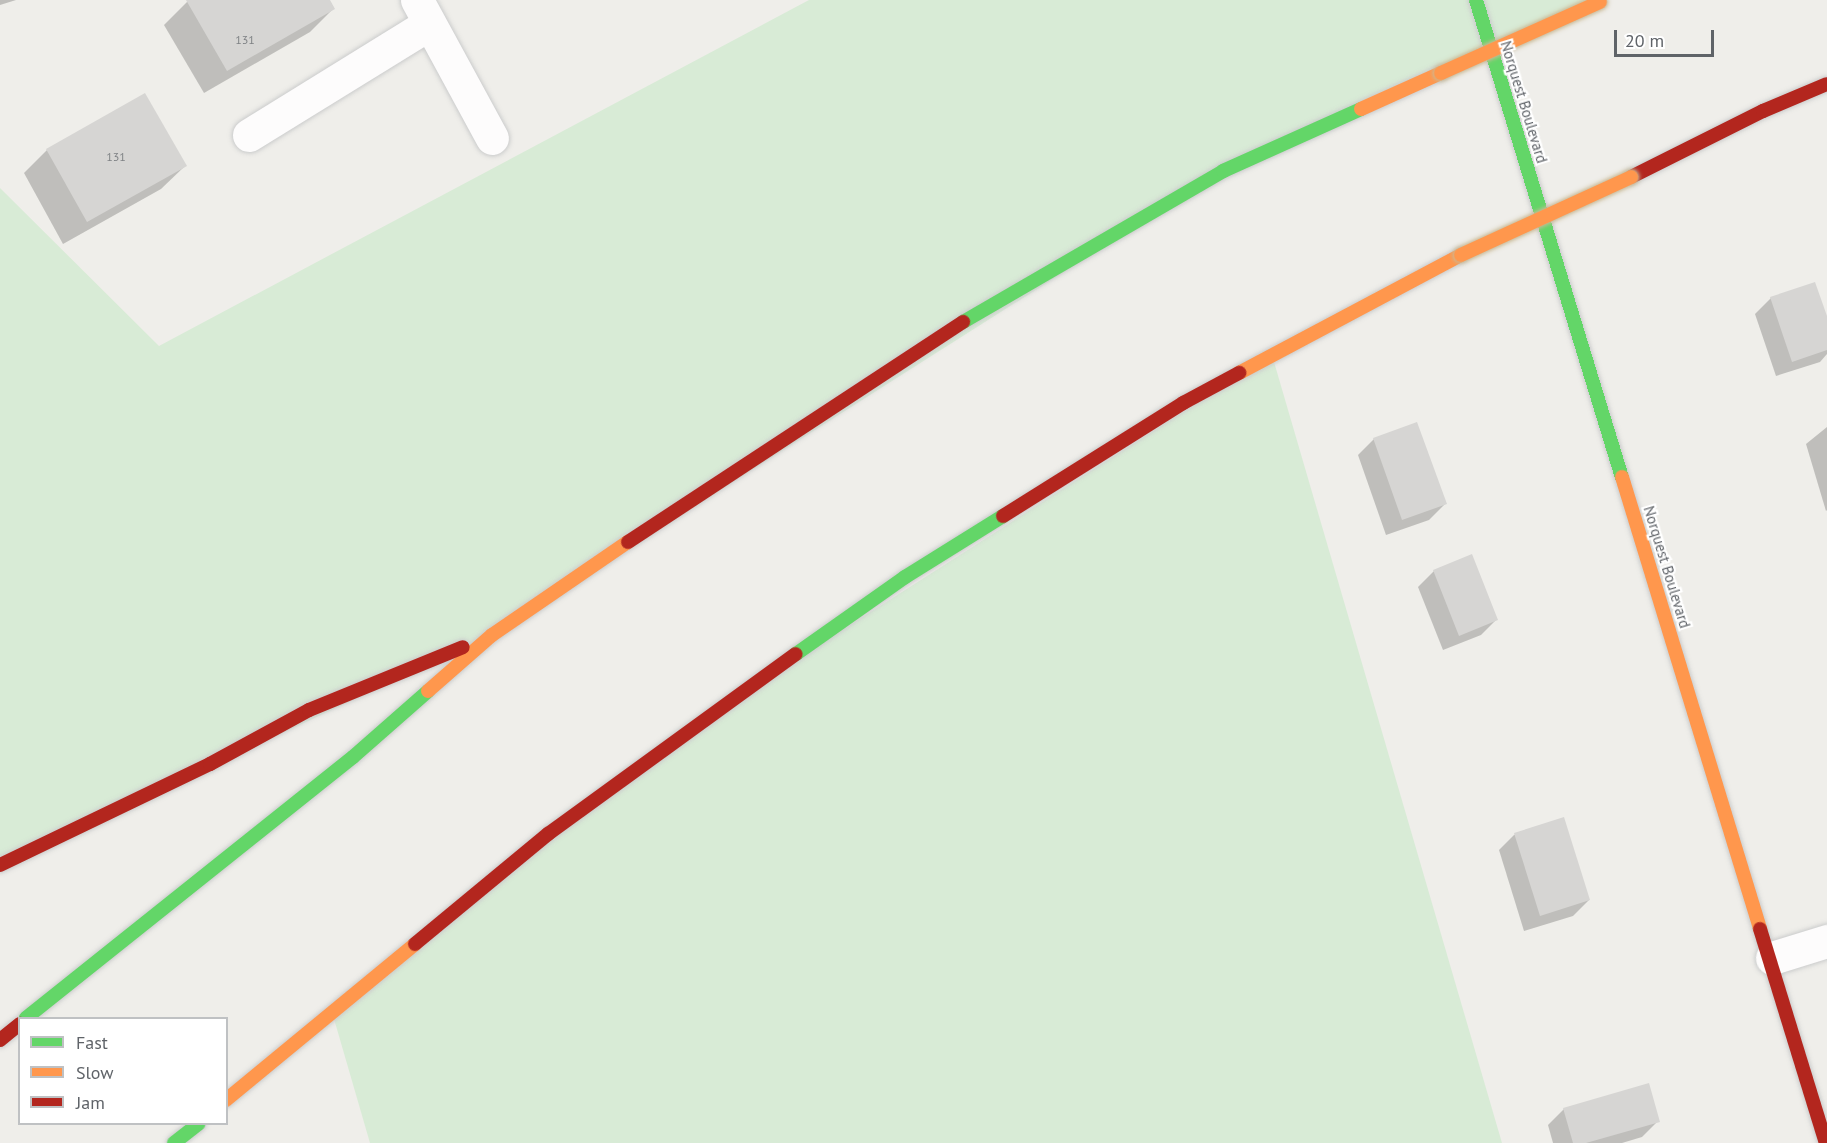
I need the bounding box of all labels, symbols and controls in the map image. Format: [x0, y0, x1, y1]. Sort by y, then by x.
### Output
scale bar [1617, 18, 1718, 56]
text: 20 m [1625, 29, 1664, 52]
house number: 131 [235, 33, 255, 47]
street label: Norquest Boulevard [1497, 39, 1551, 165]
house number: 131 [106, 150, 126, 164]
street label: Norquest Boulevard [1640, 504, 1694, 630]
legend [18, 1017, 228, 1125]
text: Fast [76, 1031, 108, 1054]
text: Slow [76, 1061, 114, 1084]
text: Jam [76, 1091, 105, 1114]

